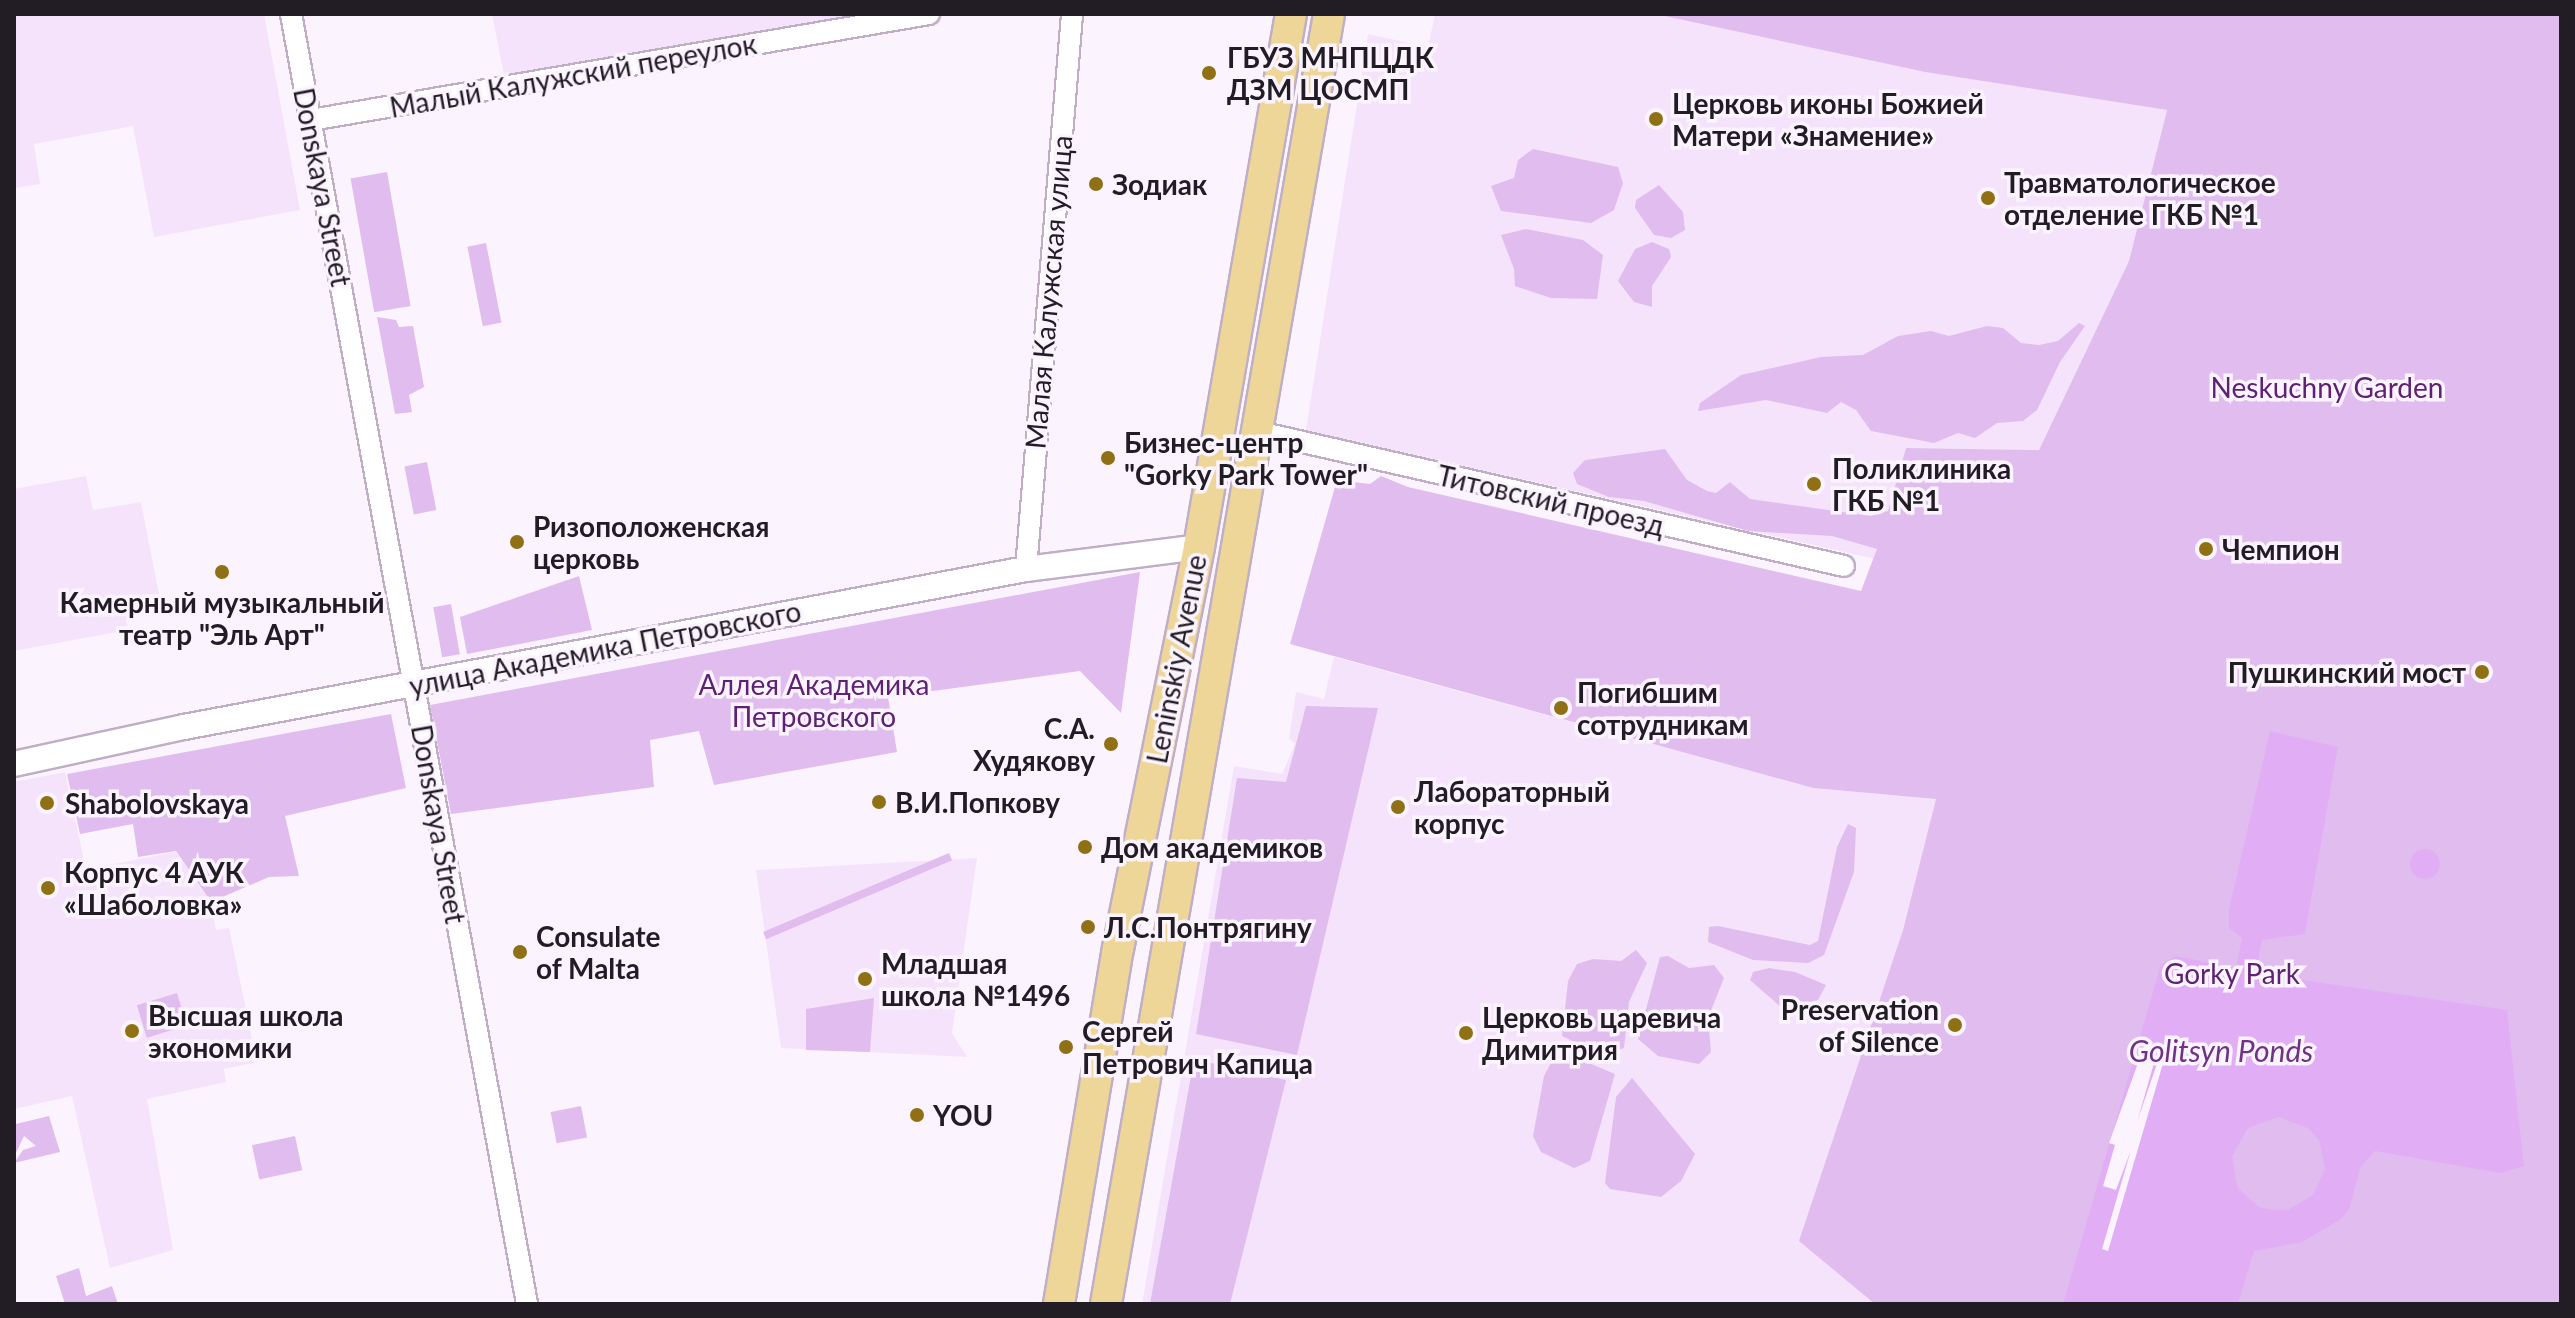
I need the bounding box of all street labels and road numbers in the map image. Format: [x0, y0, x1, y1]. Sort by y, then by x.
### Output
street label: Малый Калужский переулок [387, 26, 759, 124]
street label: Donskaya Street [287, 85, 359, 289]
street label: Малая Калужская улица [1018, 134, 1078, 450]
street label: Титовский проезд [1434, 458, 1668, 542]
street label: Leninskiy Avenue [1139, 551, 1213, 767]
street label: улица Академика Петровского [406, 593, 804, 703]
street label: Donskaya Street [405, 722, 473, 926]

